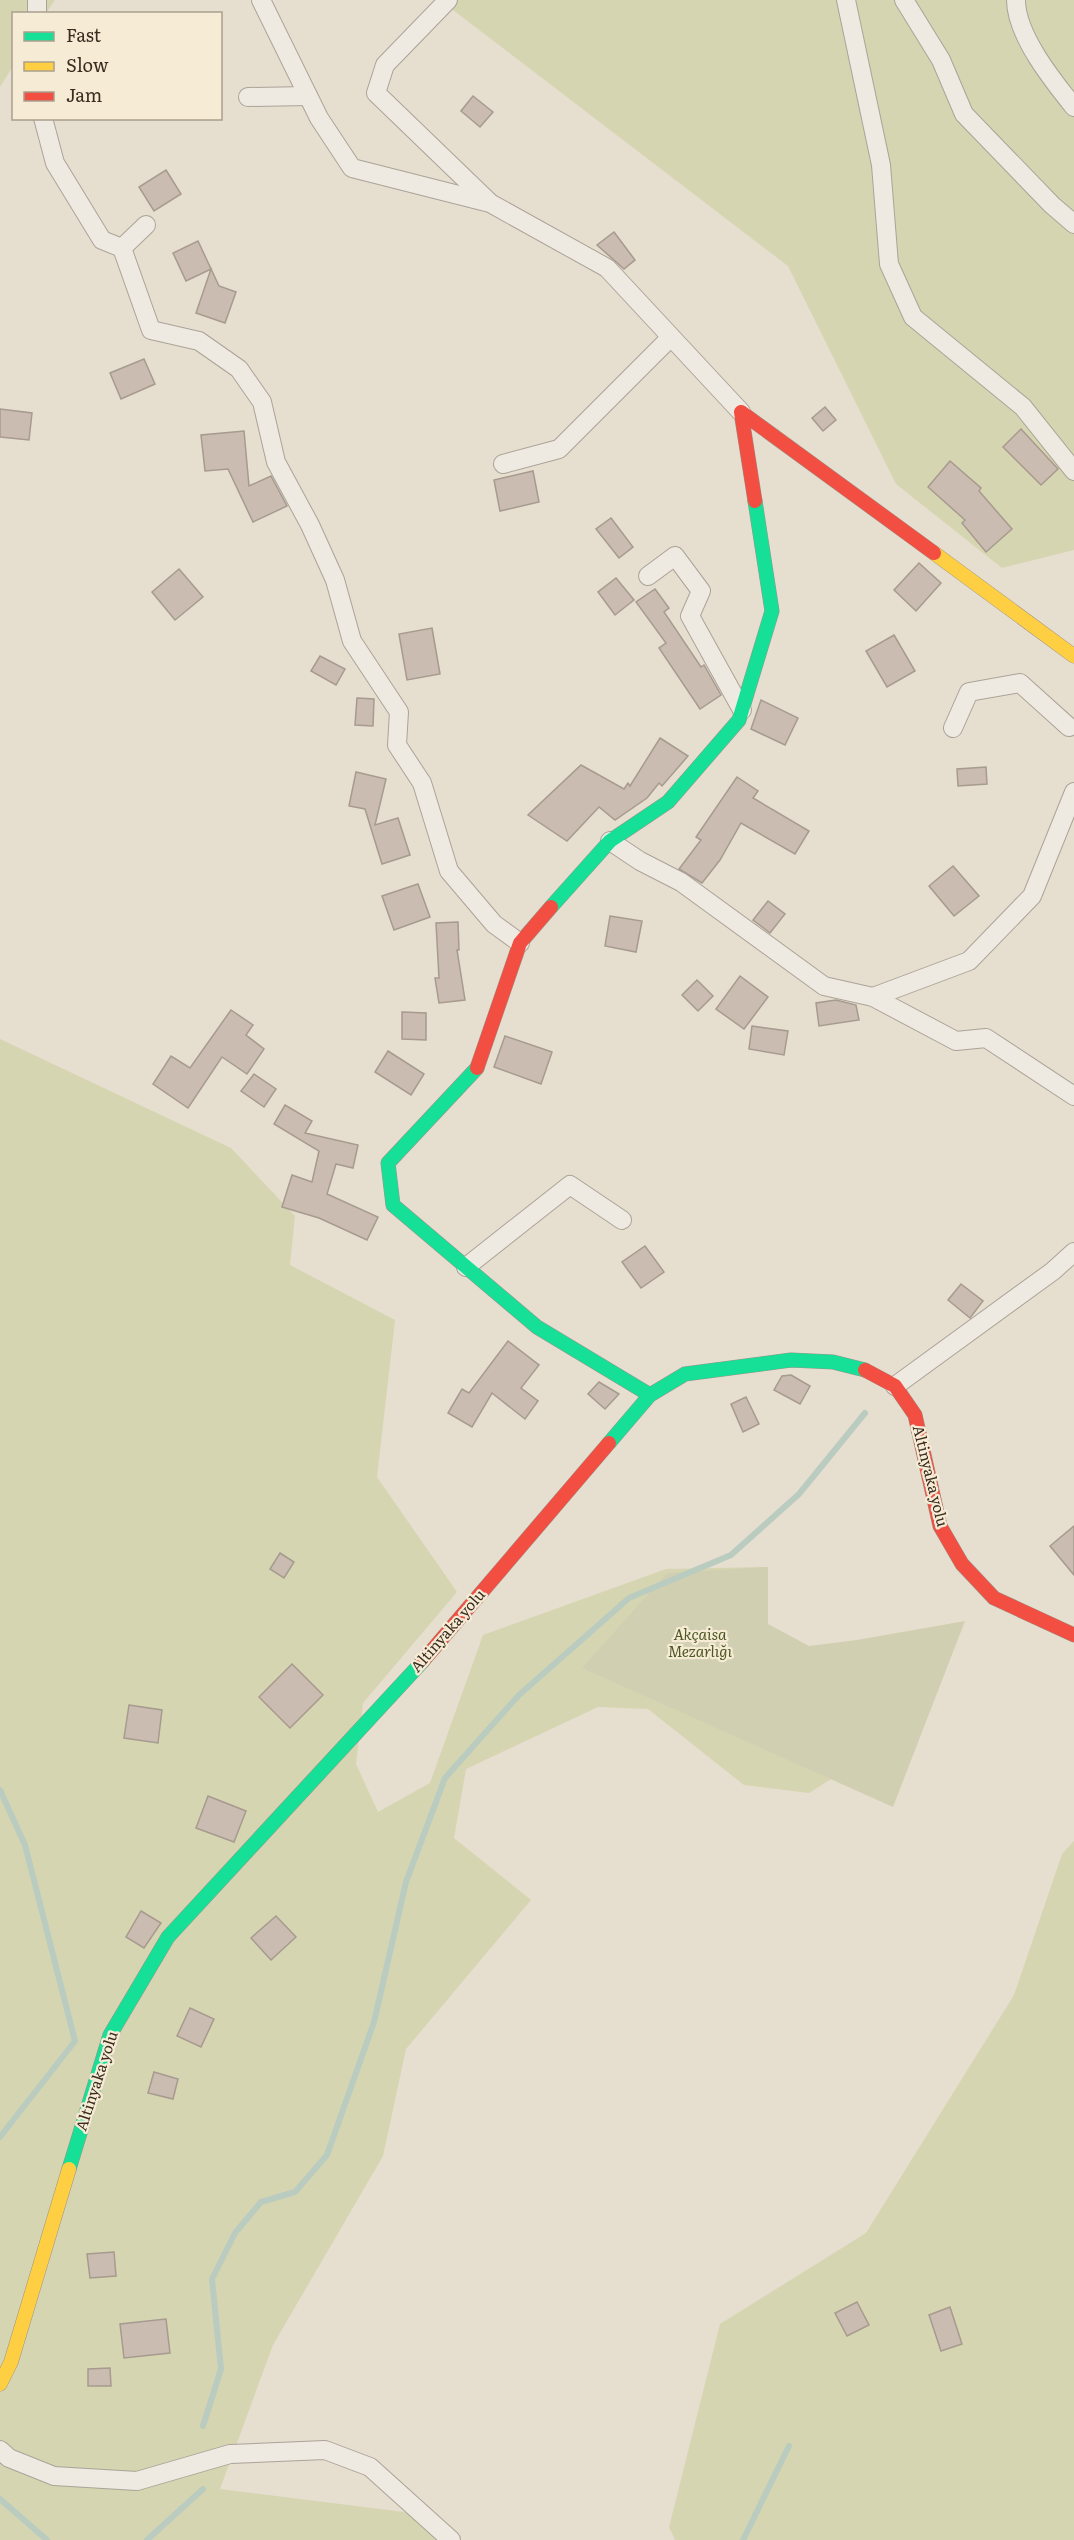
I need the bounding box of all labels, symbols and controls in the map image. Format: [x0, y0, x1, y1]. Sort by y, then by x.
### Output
legend [12, 12, 222, 120]
text: Fast [66, 21, 102, 48]
text: Slow [66, 51, 109, 78]
text: Jam [66, 81, 102, 108]
street label: Altinyaka yolu [908, 1422, 955, 1529]
street label: Altinyaka yolu [404, 1583, 490, 1677]
park label: Akçaisa Mezarlığı [668, 1622, 733, 1662]
street label: Altinyaka yolu [69, 2027, 123, 2134]

